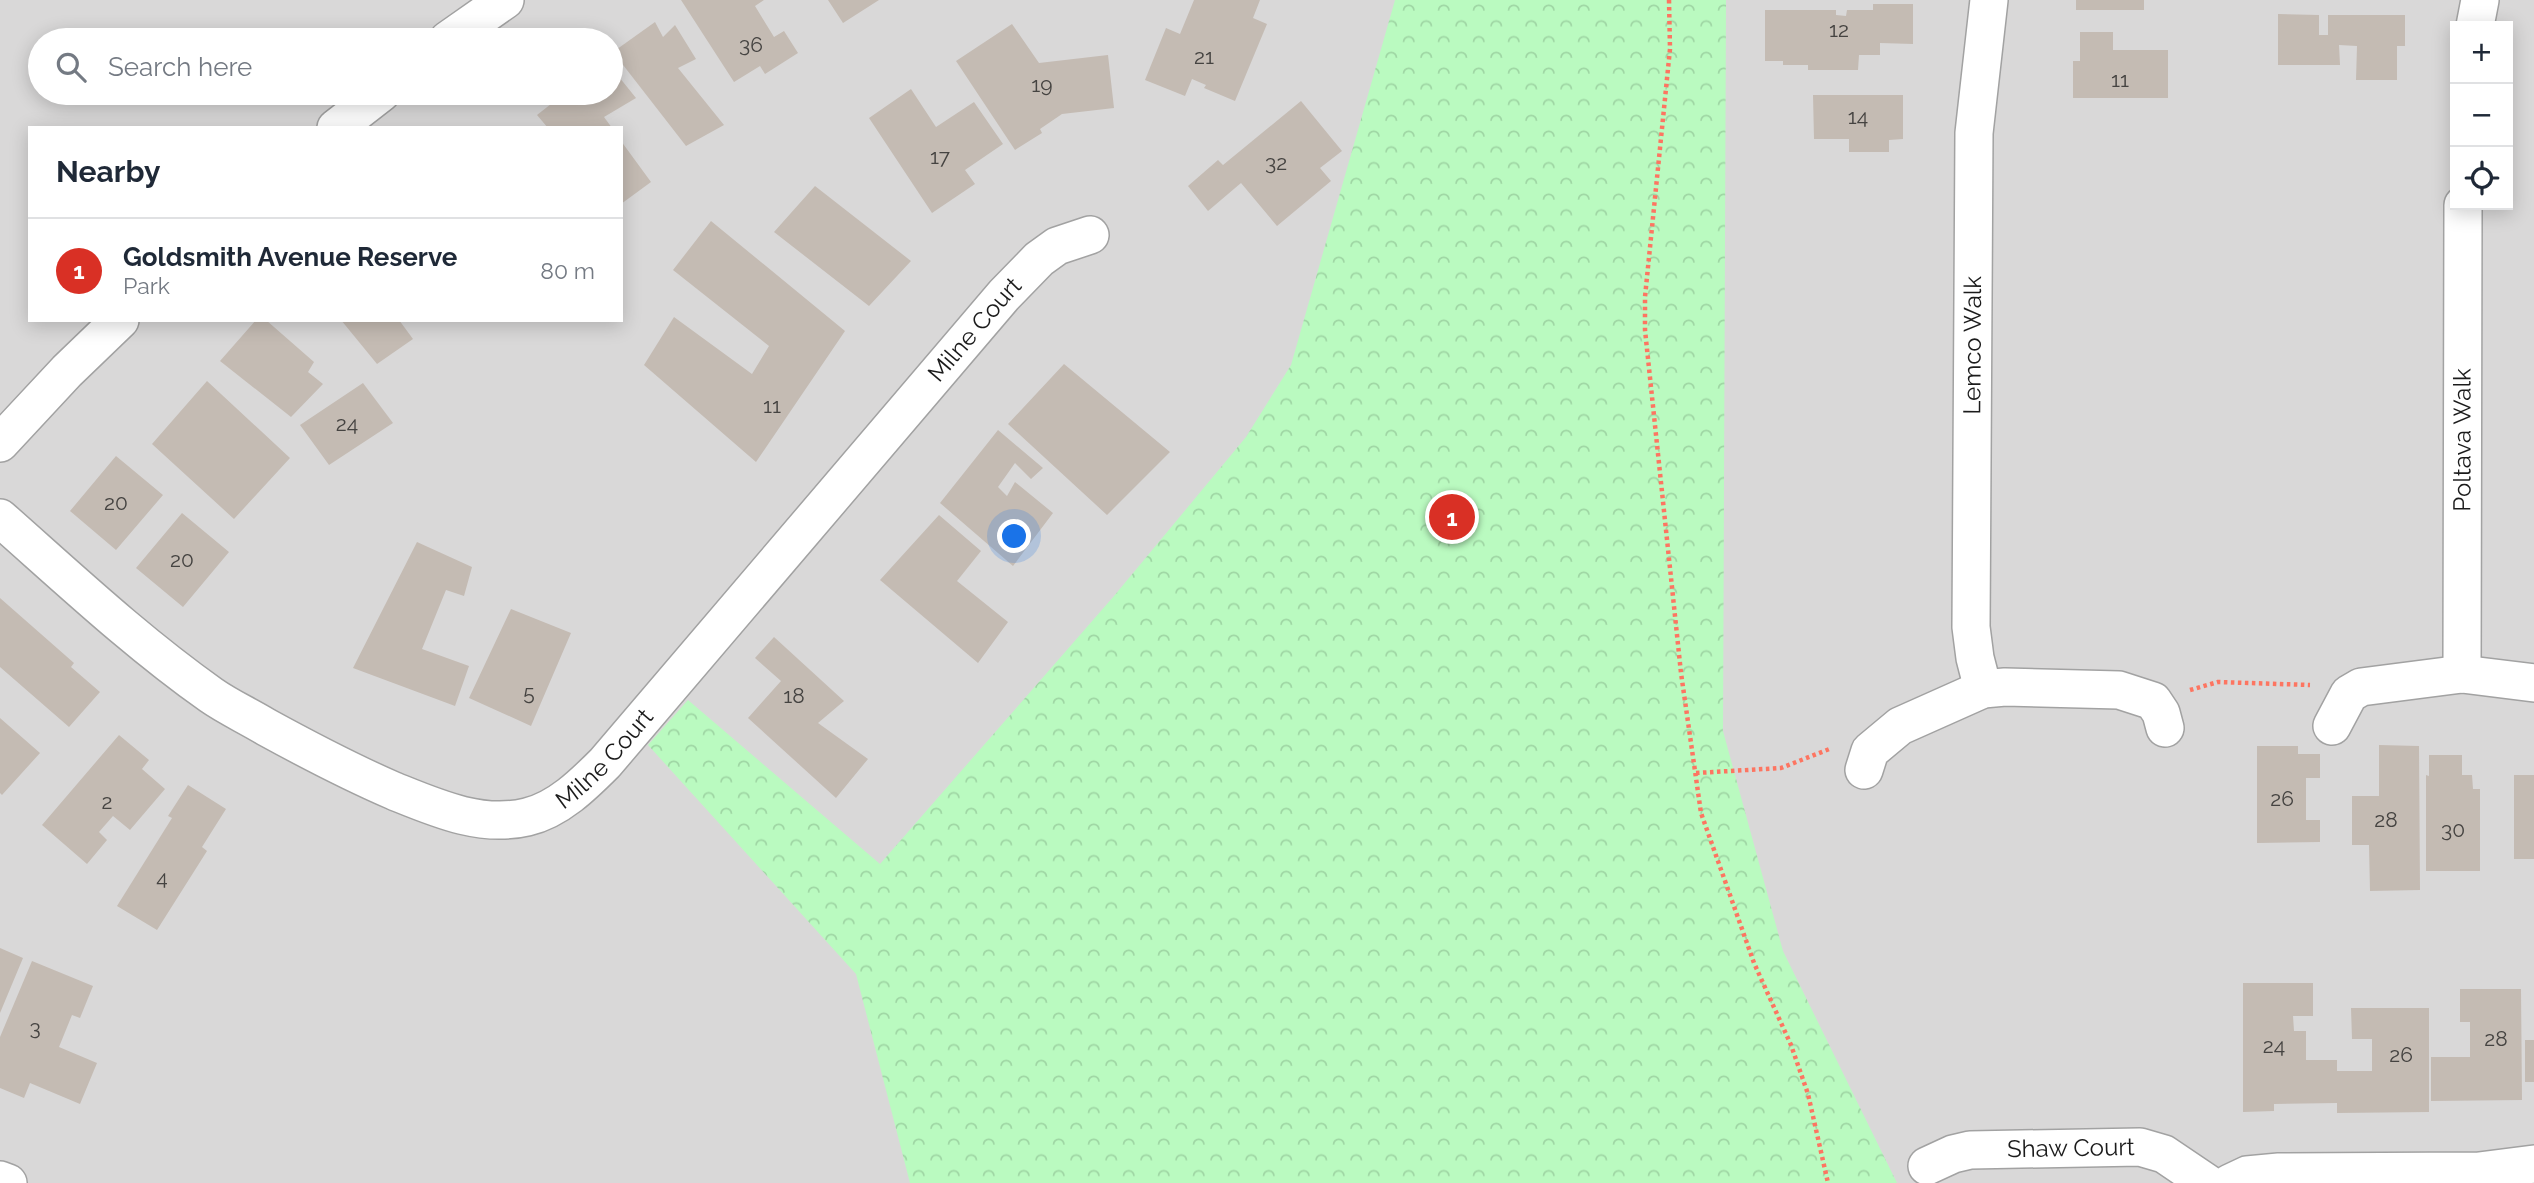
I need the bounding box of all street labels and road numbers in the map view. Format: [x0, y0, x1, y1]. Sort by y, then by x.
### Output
street label: Milne Court [921, 271, 1027, 388]
street label: Lemco Walk [1957, 276, 1987, 415]
street label: Poltava Walk [2447, 368, 2477, 512]
street label: Milne Court [550, 702, 659, 815]
street label: Shaw Court [2007, 1132, 2135, 1163]

